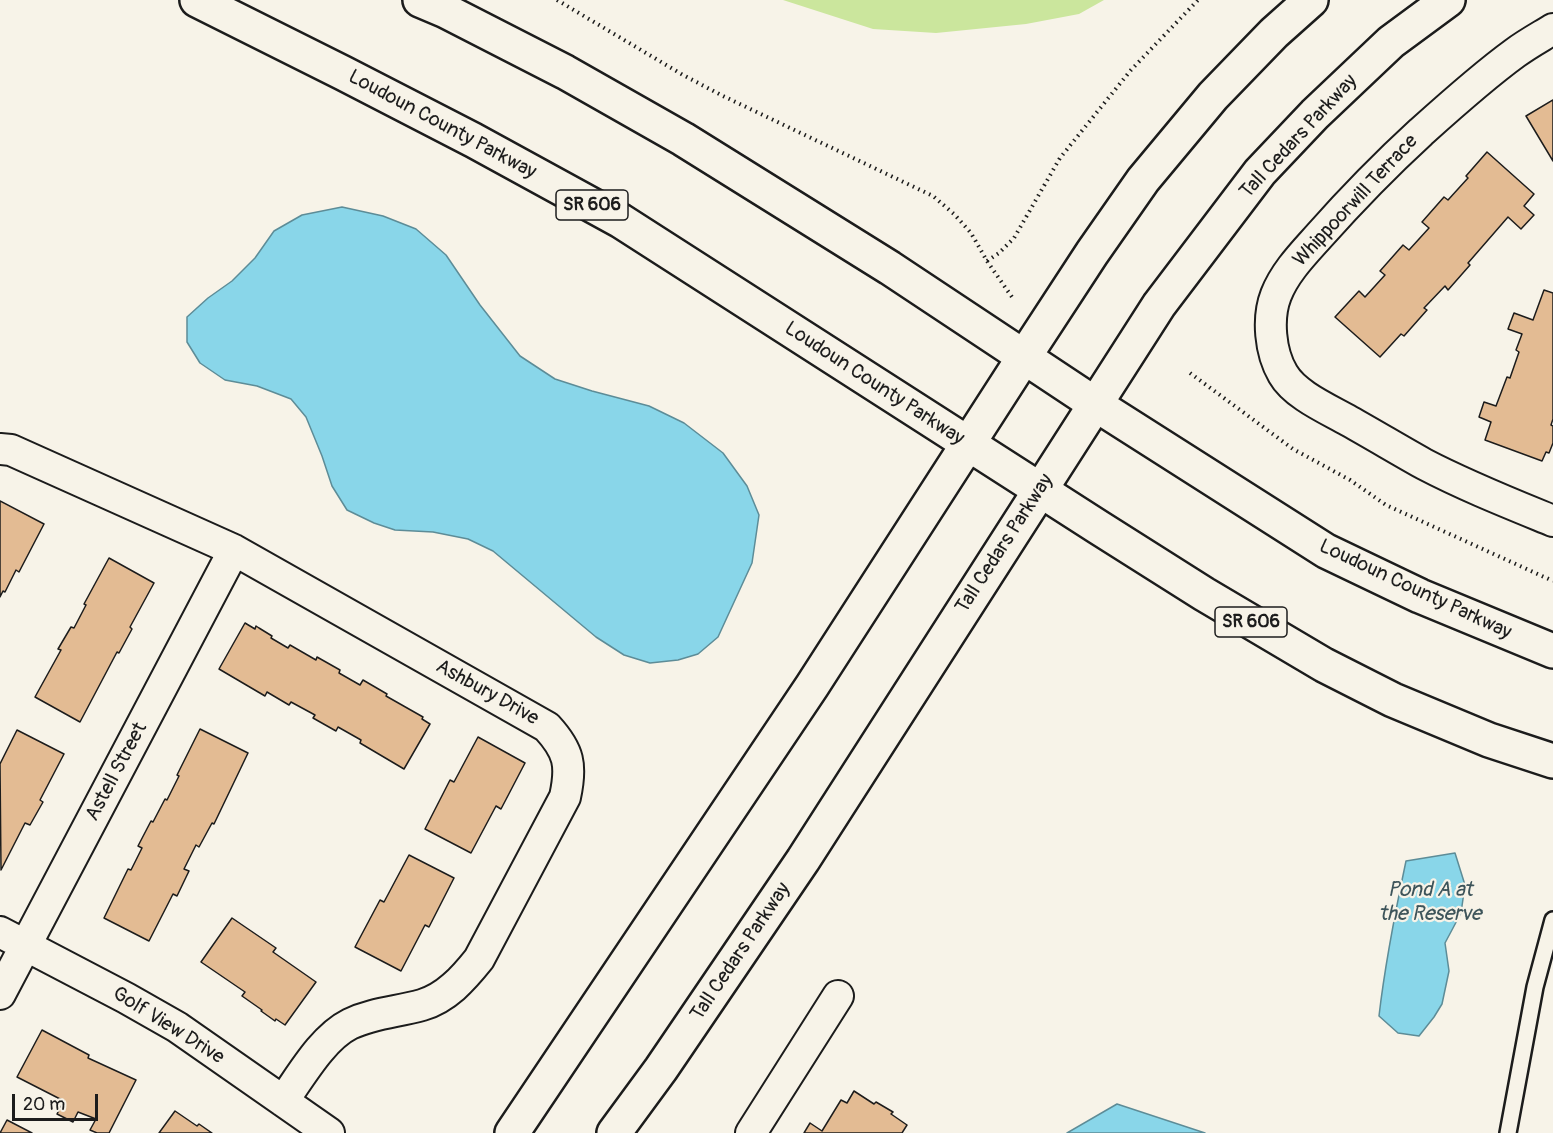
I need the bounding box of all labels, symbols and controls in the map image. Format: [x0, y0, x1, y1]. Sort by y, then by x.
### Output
street label: Loudoun County Parkway [344, 65, 540, 185]
street label: Tall Cedars Parkway [1235, 70, 1363, 204]
street label: Whippoorwill Terrace [1289, 130, 1423, 272]
road number: SR 606 [556, 190, 628, 220]
street label: Loudoun County Parkway [780, 317, 968, 451]
street label: Tall Cedars Parkway [951, 470, 1059, 618]
street label: Loudoun County Parkway [1315, 535, 1515, 645]
road number: SR 606 [1215, 607, 1287, 637]
street label: Ashbury Drive [431, 655, 543, 731]
street label: Astell Street [81, 719, 153, 825]
street label: Tall Cedars Parkway [686, 878, 796, 1026]
water label: Pond A at the Reserve [1379, 878, 1481, 928]
street label: Golf View Drive [108, 982, 228, 1070]
scale bar [15, 1082, 100, 1120]
text: 20 m [23, 1093, 65, 1116]

